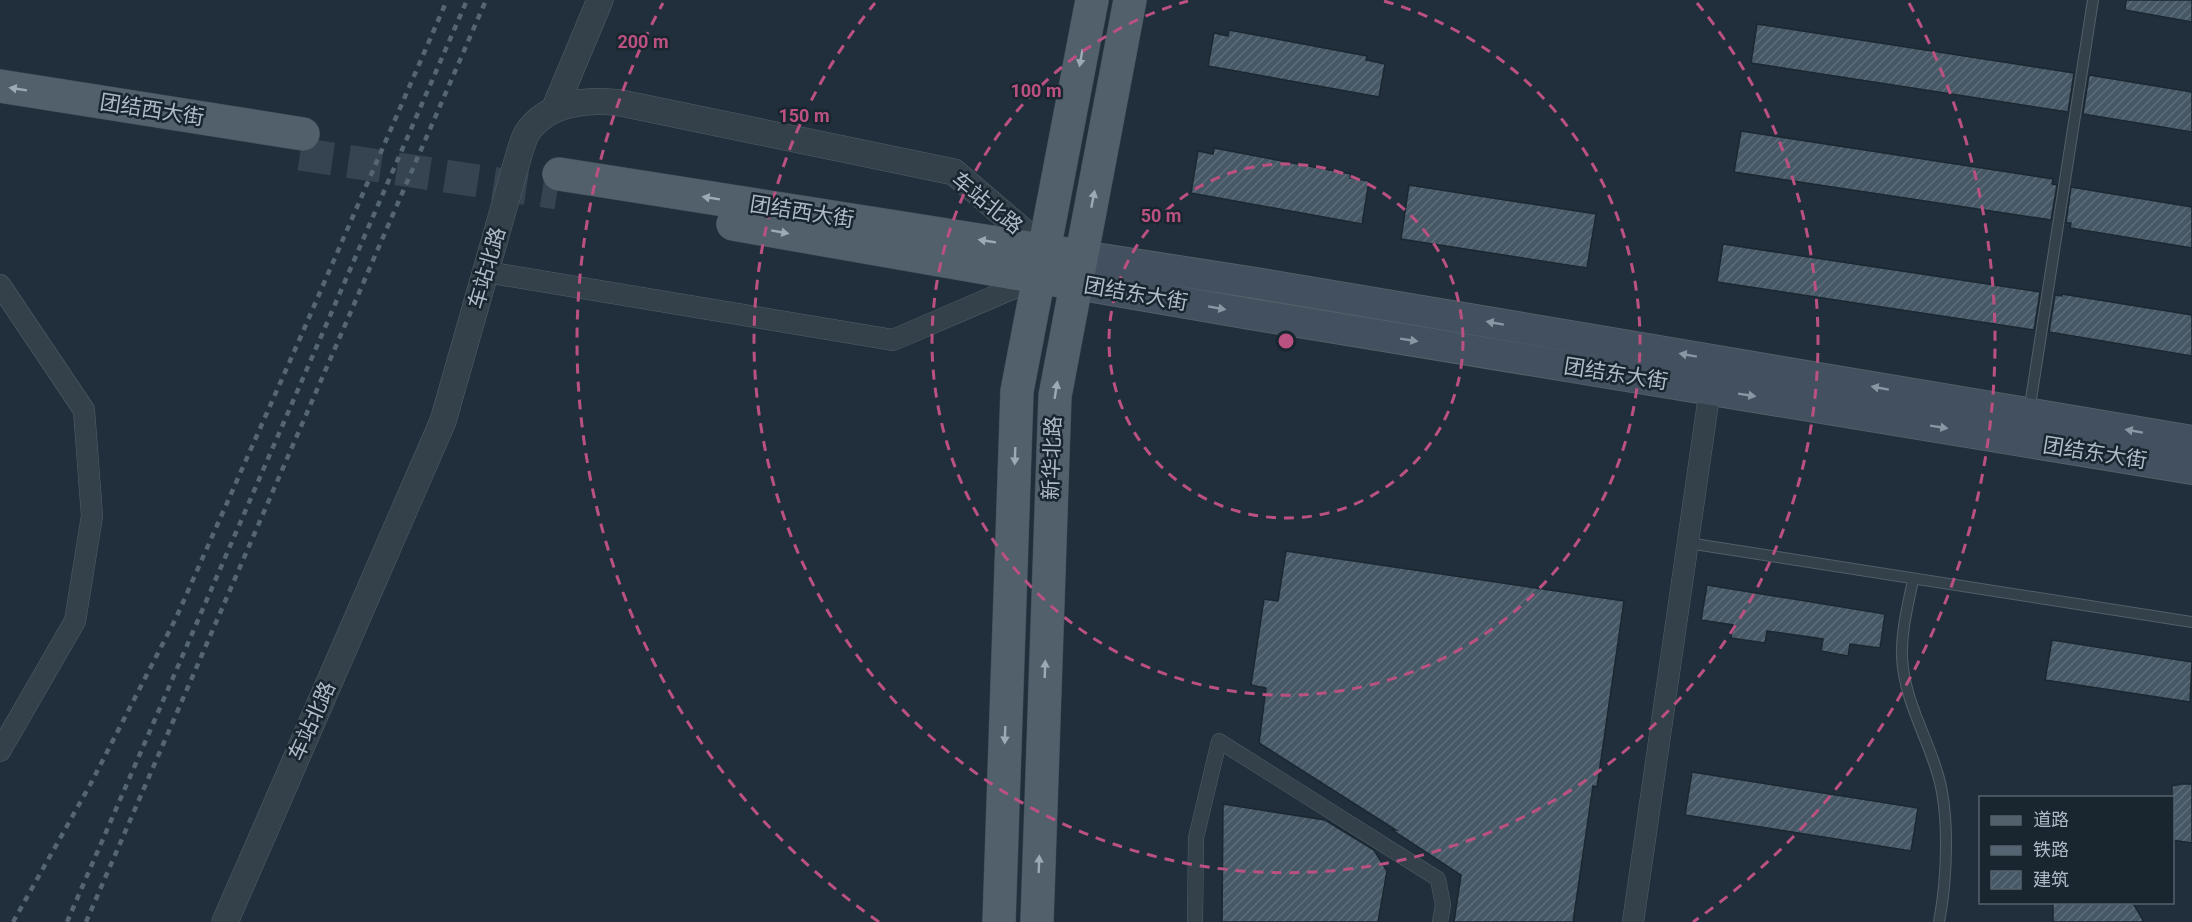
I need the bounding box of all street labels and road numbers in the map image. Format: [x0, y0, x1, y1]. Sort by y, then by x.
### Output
street label: 团结西大街 [98, 90, 206, 130]
street label: 车站北路 [947, 167, 1027, 239]
street label: 团结西大街 [748, 192, 856, 232]
street label: 车站北路 [464, 224, 510, 312]
street label: 团结东大街 [1082, 273, 1190, 315]
street label: 团结东大街 [1562, 354, 1670, 394]
street label: 新华北路 [1039, 416, 1065, 500]
street label: 团结东大街 [2041, 433, 2149, 473]
street label: 车站北路 [284, 678, 340, 764]

